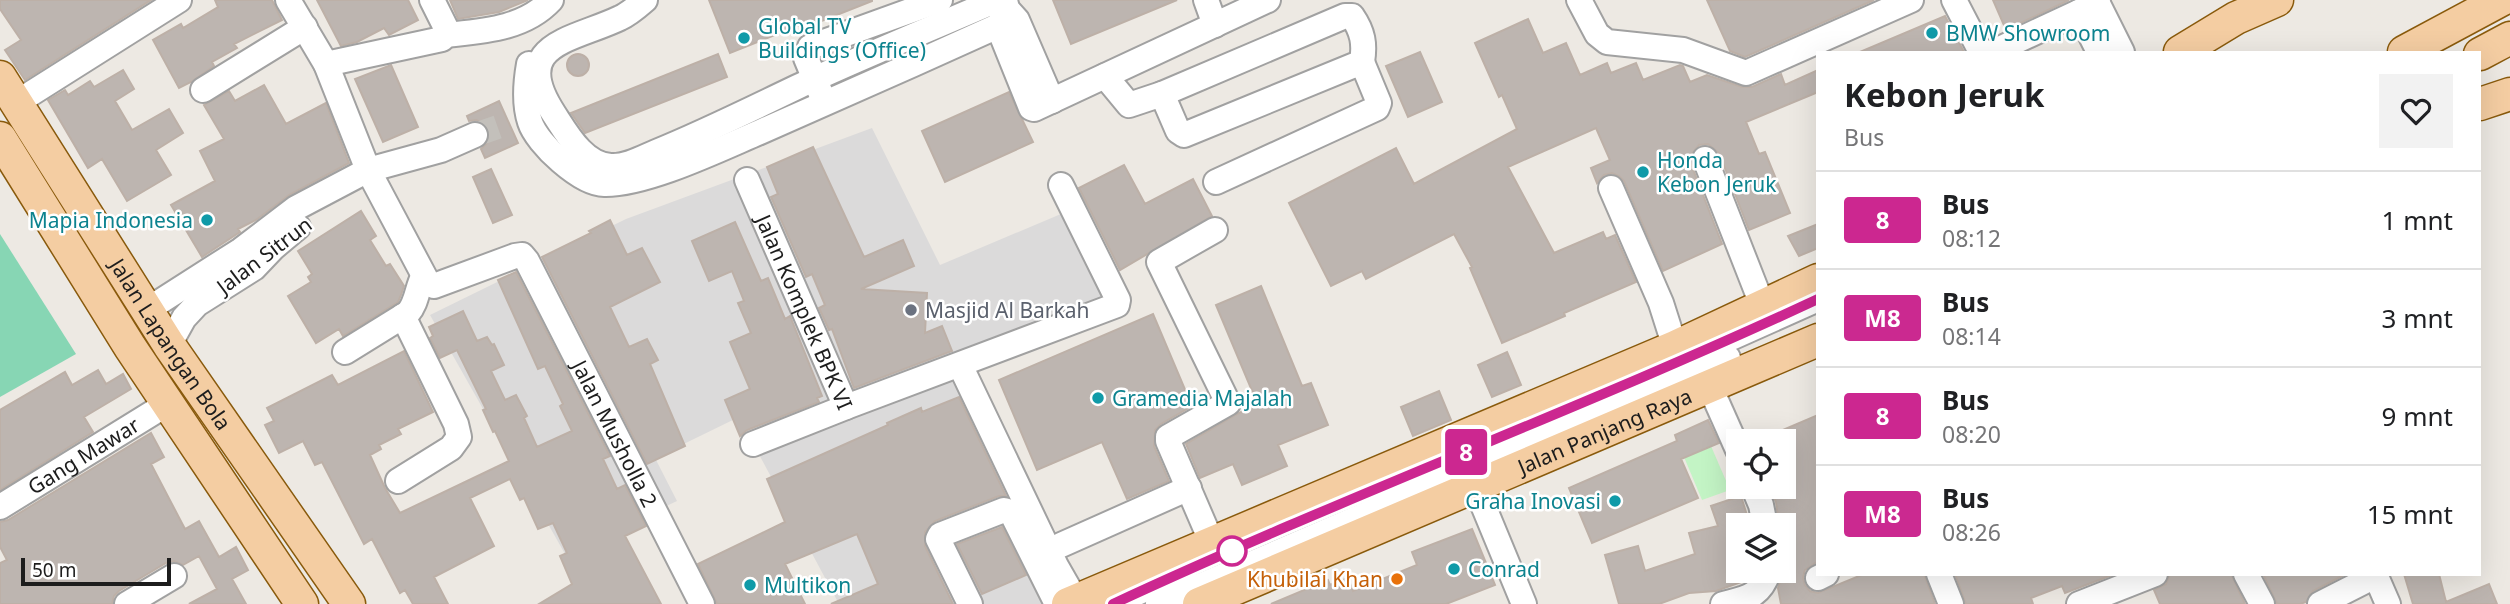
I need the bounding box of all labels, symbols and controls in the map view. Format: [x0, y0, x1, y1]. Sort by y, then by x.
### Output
place label: Global TV Buildings (Office) [758, 12, 926, 64]
place label: BMW Showroom [1946, 19, 2110, 47]
marker: BMW Showroom [1924, 25, 1940, 41]
marker: Global TV Buildings (Office) [736, 30, 752, 46]
text: Kebon Jeruk [1844, 72, 2044, 117]
button: heart [2379, 74, 2453, 148]
text: Bus [1844, 121, 1884, 153]
place label: Honda Kebon Jeruk [1657, 146, 1777, 198]
marker: Honda Kebon Jeruk [1635, 164, 1651, 180]
text: Bus [1942, 186, 1989, 222]
text: 1 mnt [2382, 202, 2453, 238]
text: 8 [1876, 203, 1889, 236]
place label: Mapia Indonesia [29, 206, 193, 234]
street label: Jalan Komplek BPK VI [749, 208, 859, 414]
street label: Jalan Sitrun [209, 210, 317, 301]
marker: Mapia Indonesia [199, 212, 215, 228]
text: 08:12 [1942, 222, 2001, 254]
street label: Jalan Lapangan Bola [103, 251, 238, 435]
text: Bus [1942, 284, 1989, 320]
place label: Masjid Al Barkah [925, 296, 1089, 324]
text: 3 mnt [2382, 300, 2453, 336]
text: M8 [1864, 301, 1901, 334]
marker: Masjid Al Barkah [903, 302, 919, 318]
text: 08:14 [1942, 320, 2001, 352]
street label: Jalan Musholla 2 [565, 354, 664, 512]
street label: Jalan Panjang Raya [1512, 382, 1696, 481]
text: Bus [1942, 382, 1989, 418]
place label: Gramedia Majalah [1112, 384, 1293, 412]
marker: Gramedia Majalah [1090, 390, 1106, 406]
text: 9 mnt [2382, 398, 2453, 434]
text: 8 [1876, 399, 1889, 432]
street label: Gang Mawar [22, 410, 145, 501]
text: 08:20 [1942, 418, 2001, 450]
line badge: 8 [1443, 429, 1489, 475]
map controls [1726, 429, 1796, 583]
button: locate [1726, 429, 1796, 499]
text: 8 [1459, 435, 1473, 468]
text: Bus [1942, 480, 1989, 516]
place label: Graha Inovasi [1465, 487, 1601, 515]
marker: Graha Inovasi [1607, 493, 1623, 509]
text: 15 mnt [2367, 496, 2453, 532]
text: M8 [1864, 497, 1901, 530]
button: layers [1726, 513, 1796, 583]
text: 08:26 [1942, 516, 2001, 548]
unlabelled marker [1217, 536, 1247, 566]
scale bar [21, 555, 172, 587]
place label: Conrad [1468, 555, 1540, 583]
text: 50 m [32, 557, 76, 583]
marker: Conrad [1446, 561, 1462, 577]
place label: Khubilai Khan [1247, 565, 1383, 593]
place label: Multikon [764, 571, 851, 599]
marker: Khubilai Khan [1389, 571, 1405, 587]
marker: Multikon [742, 577, 758, 593]

